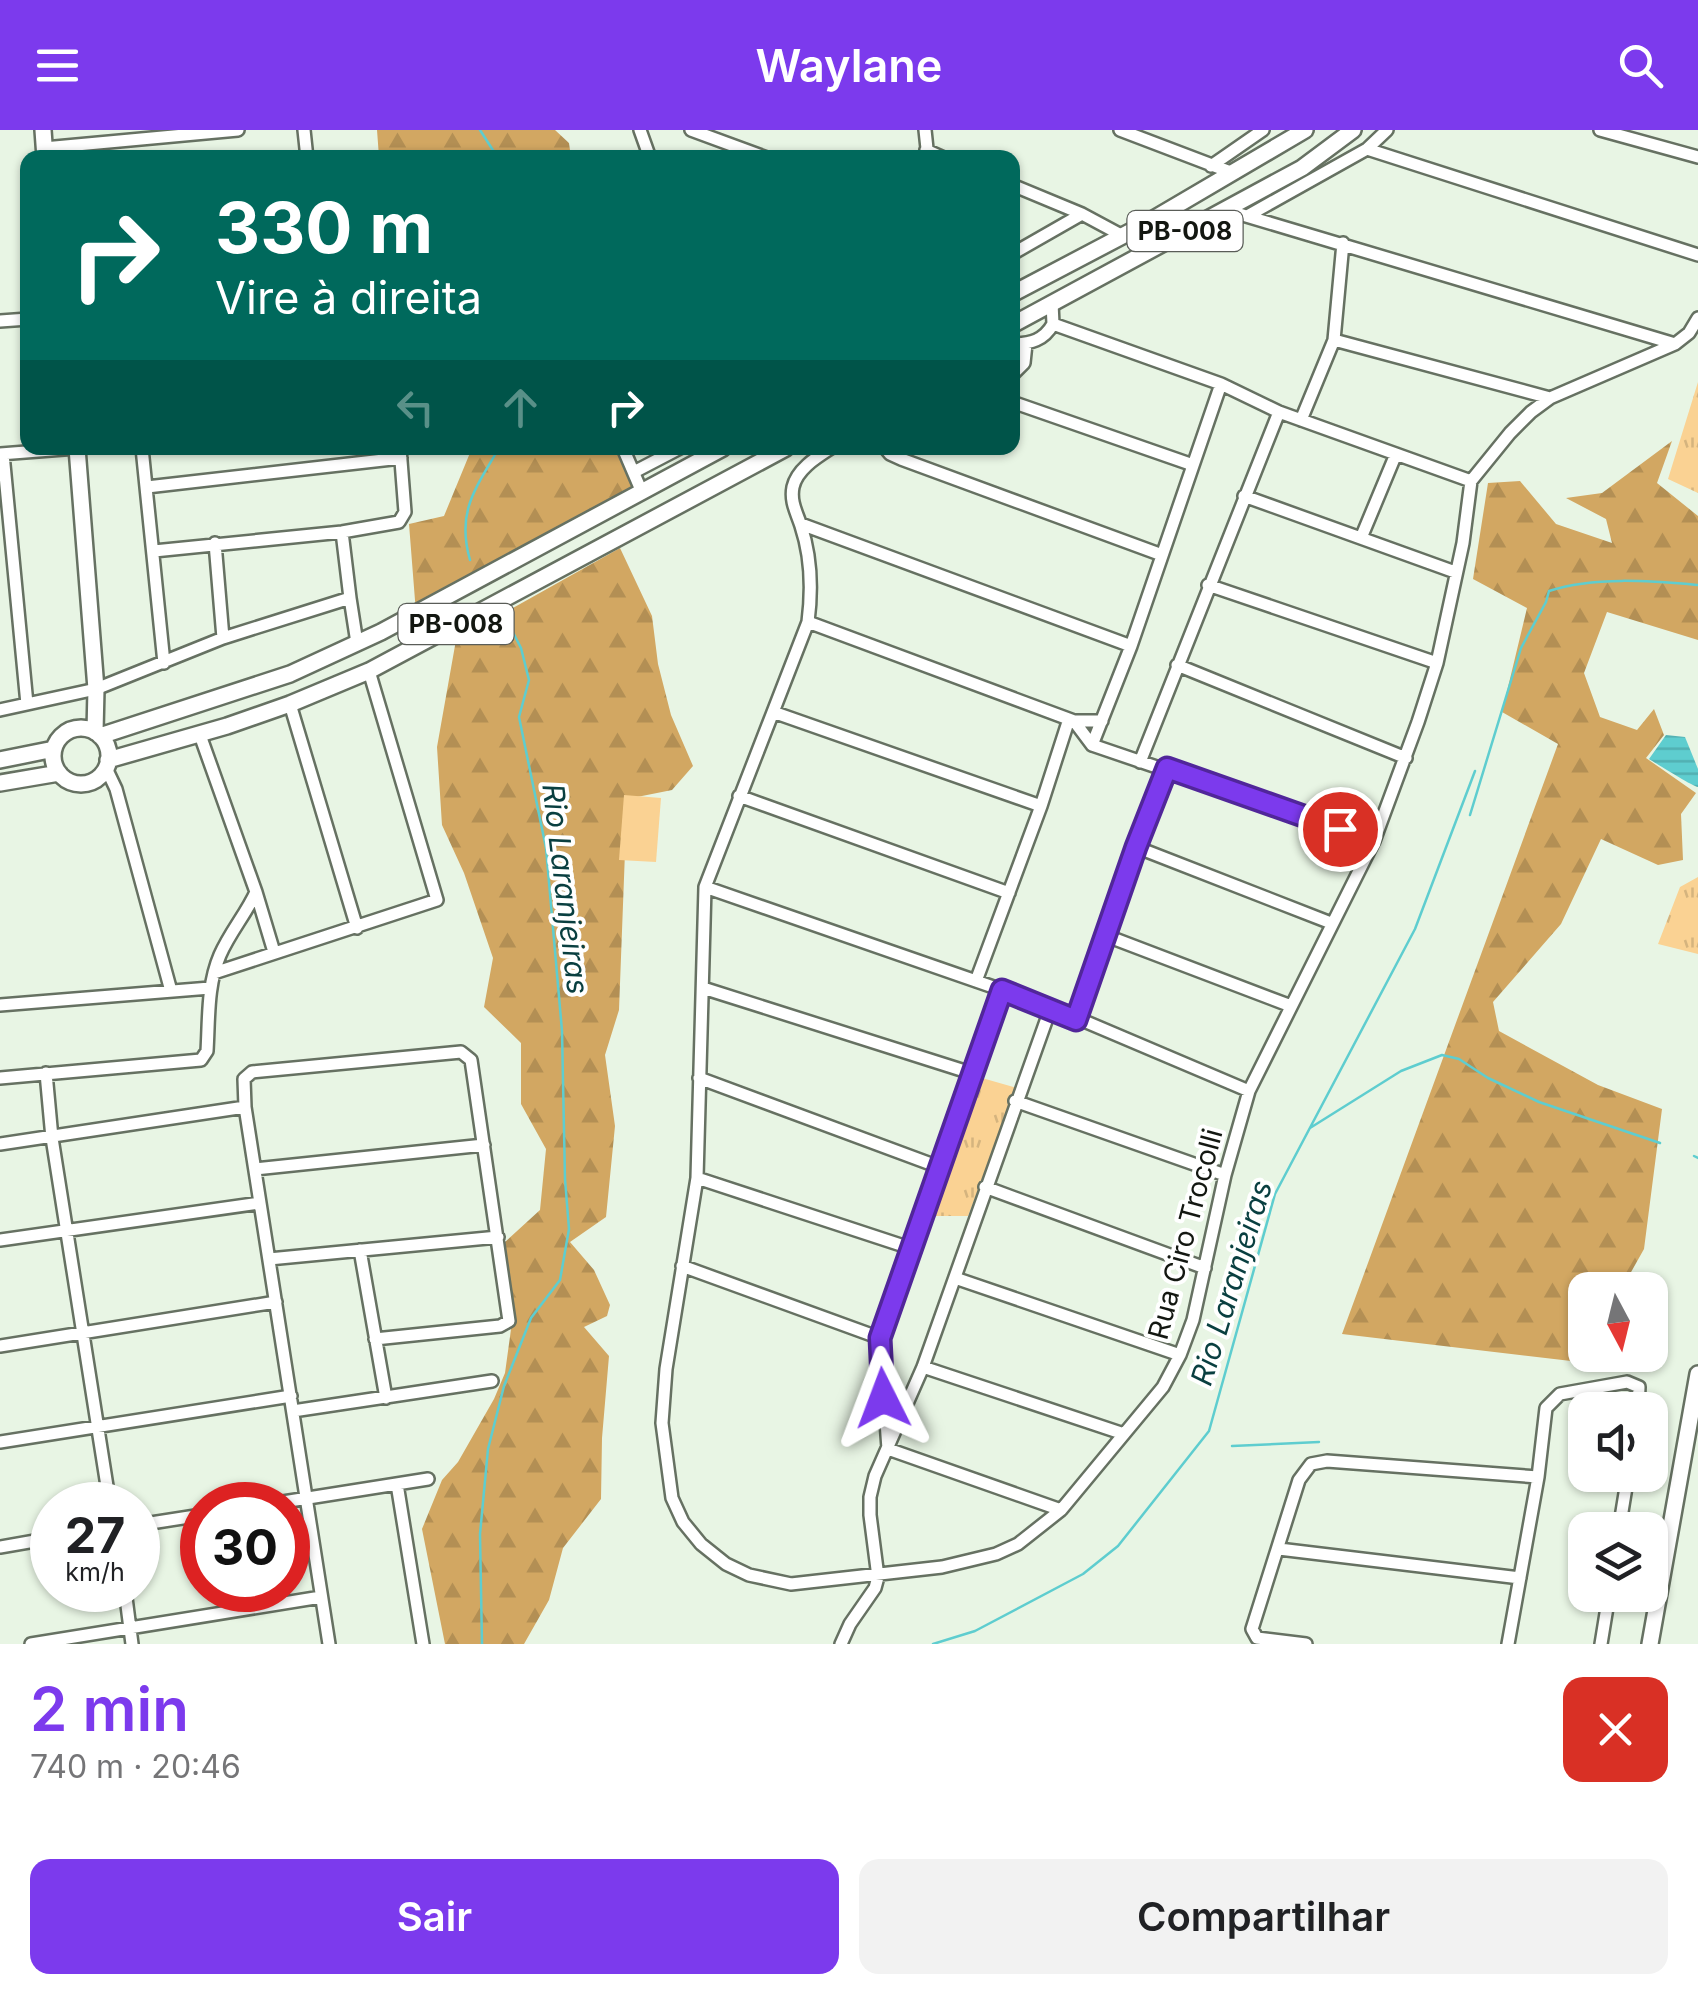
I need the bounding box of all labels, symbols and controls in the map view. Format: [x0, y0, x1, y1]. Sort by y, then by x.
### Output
icon: menu [30, 38, 85, 93]
text: Waylane [756, 38, 942, 93]
icon: search [1613, 38, 1668, 93]
text: 330 m [215, 185, 433, 270]
icon: right [50, 190, 180, 320]
road number: PB-008 [1128, 211, 1242, 251]
text: Vire à direita [215, 270, 482, 325]
icon: left [388, 380, 443, 435]
icon: ahead [493, 380, 548, 435]
icon: right [598, 380, 653, 435]
road number: PB-008 [398, 604, 514, 644]
water label: Rio Laranjeiras [535, 781, 597, 996]
pin [1298, 787, 1383, 872]
icon: arrive [1313, 802, 1368, 857]
street label: Rua Ciro Trocolli [1141, 1125, 1229, 1343]
water label: Rio Laranjeiras [1183, 1176, 1279, 1389]
north arrow [1568, 1272, 1668, 1372]
map controls [1568, 1272, 1668, 1612]
position arrow [831, 1346, 935, 1450]
button: sound [1568, 1392, 1668, 1492]
speed limit sign: 30 [180, 1482, 310, 1612]
text: 27 [65, 1505, 125, 1565]
button: layers [1568, 1512, 1668, 1612]
text: km/h [65, 1557, 125, 1587]
text: 2 min [30, 1673, 189, 1745]
button: close [1563, 1677, 1668, 1782]
text: 740 m · 20:46 [30, 1747, 241, 1786]
button: Sair [30, 1859, 839, 1974]
button: Compartilhar [859, 1859, 1668, 1974]

